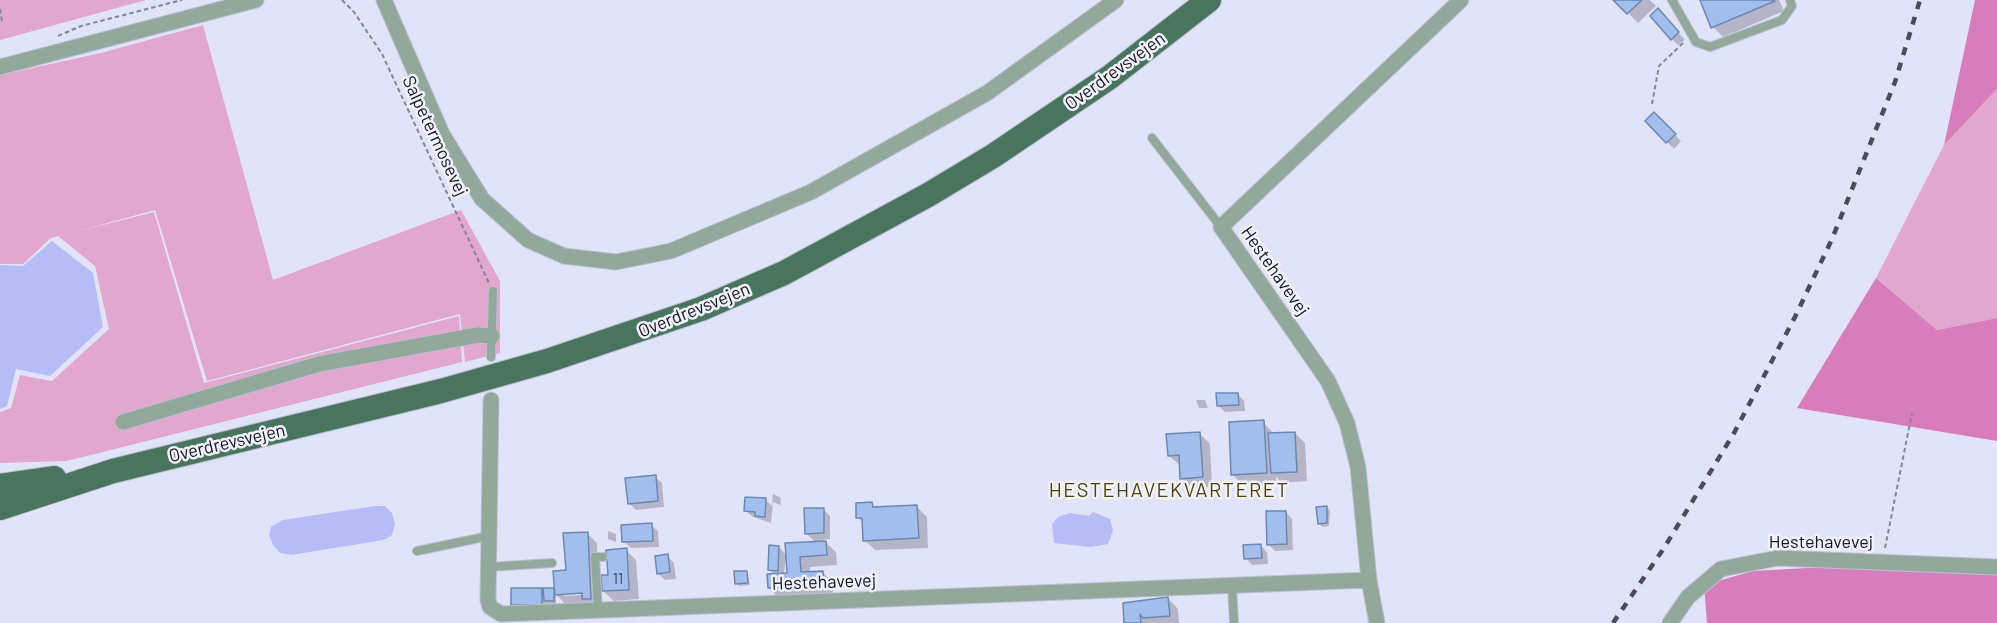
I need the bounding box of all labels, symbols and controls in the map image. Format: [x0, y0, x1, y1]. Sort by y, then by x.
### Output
street label: Overdrevsvejen [1061, 27, 1169, 115]
street label: Salpetermosevej [398, 72, 472, 200]
street label: Hestehavevej [1236, 222, 1314, 320]
street label: Overdrevsvejen [635, 278, 753, 342]
street label: Overdrevsvejen [167, 419, 287, 467]
district label: HESTEHAVEKVARTERET [1049, 478, 1289, 502]
street label: Hestehavevej [1769, 531, 1873, 553]
street label: Hestehavevej [771, 569, 877, 595]
house number: 11 [613, 570, 623, 588]

